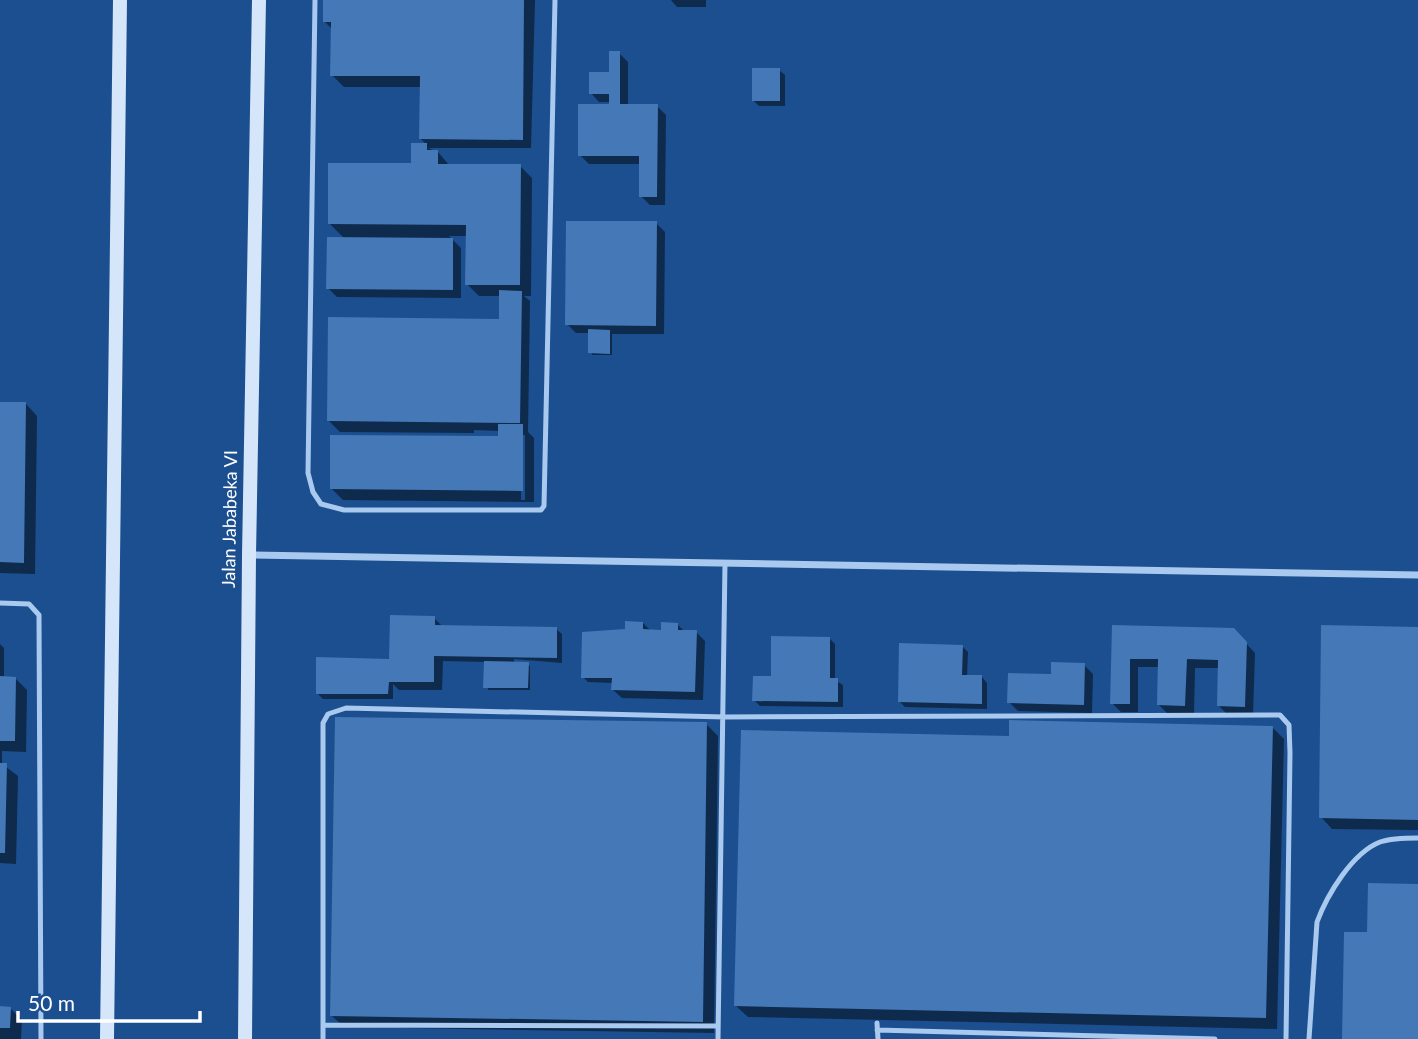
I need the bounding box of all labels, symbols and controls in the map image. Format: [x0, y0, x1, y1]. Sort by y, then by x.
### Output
street label: Jalan Jababeka VI [217, 450, 241, 588]
scale bar [18, 979, 200, 1023]
text: 50 m [28, 990, 75, 1015]

